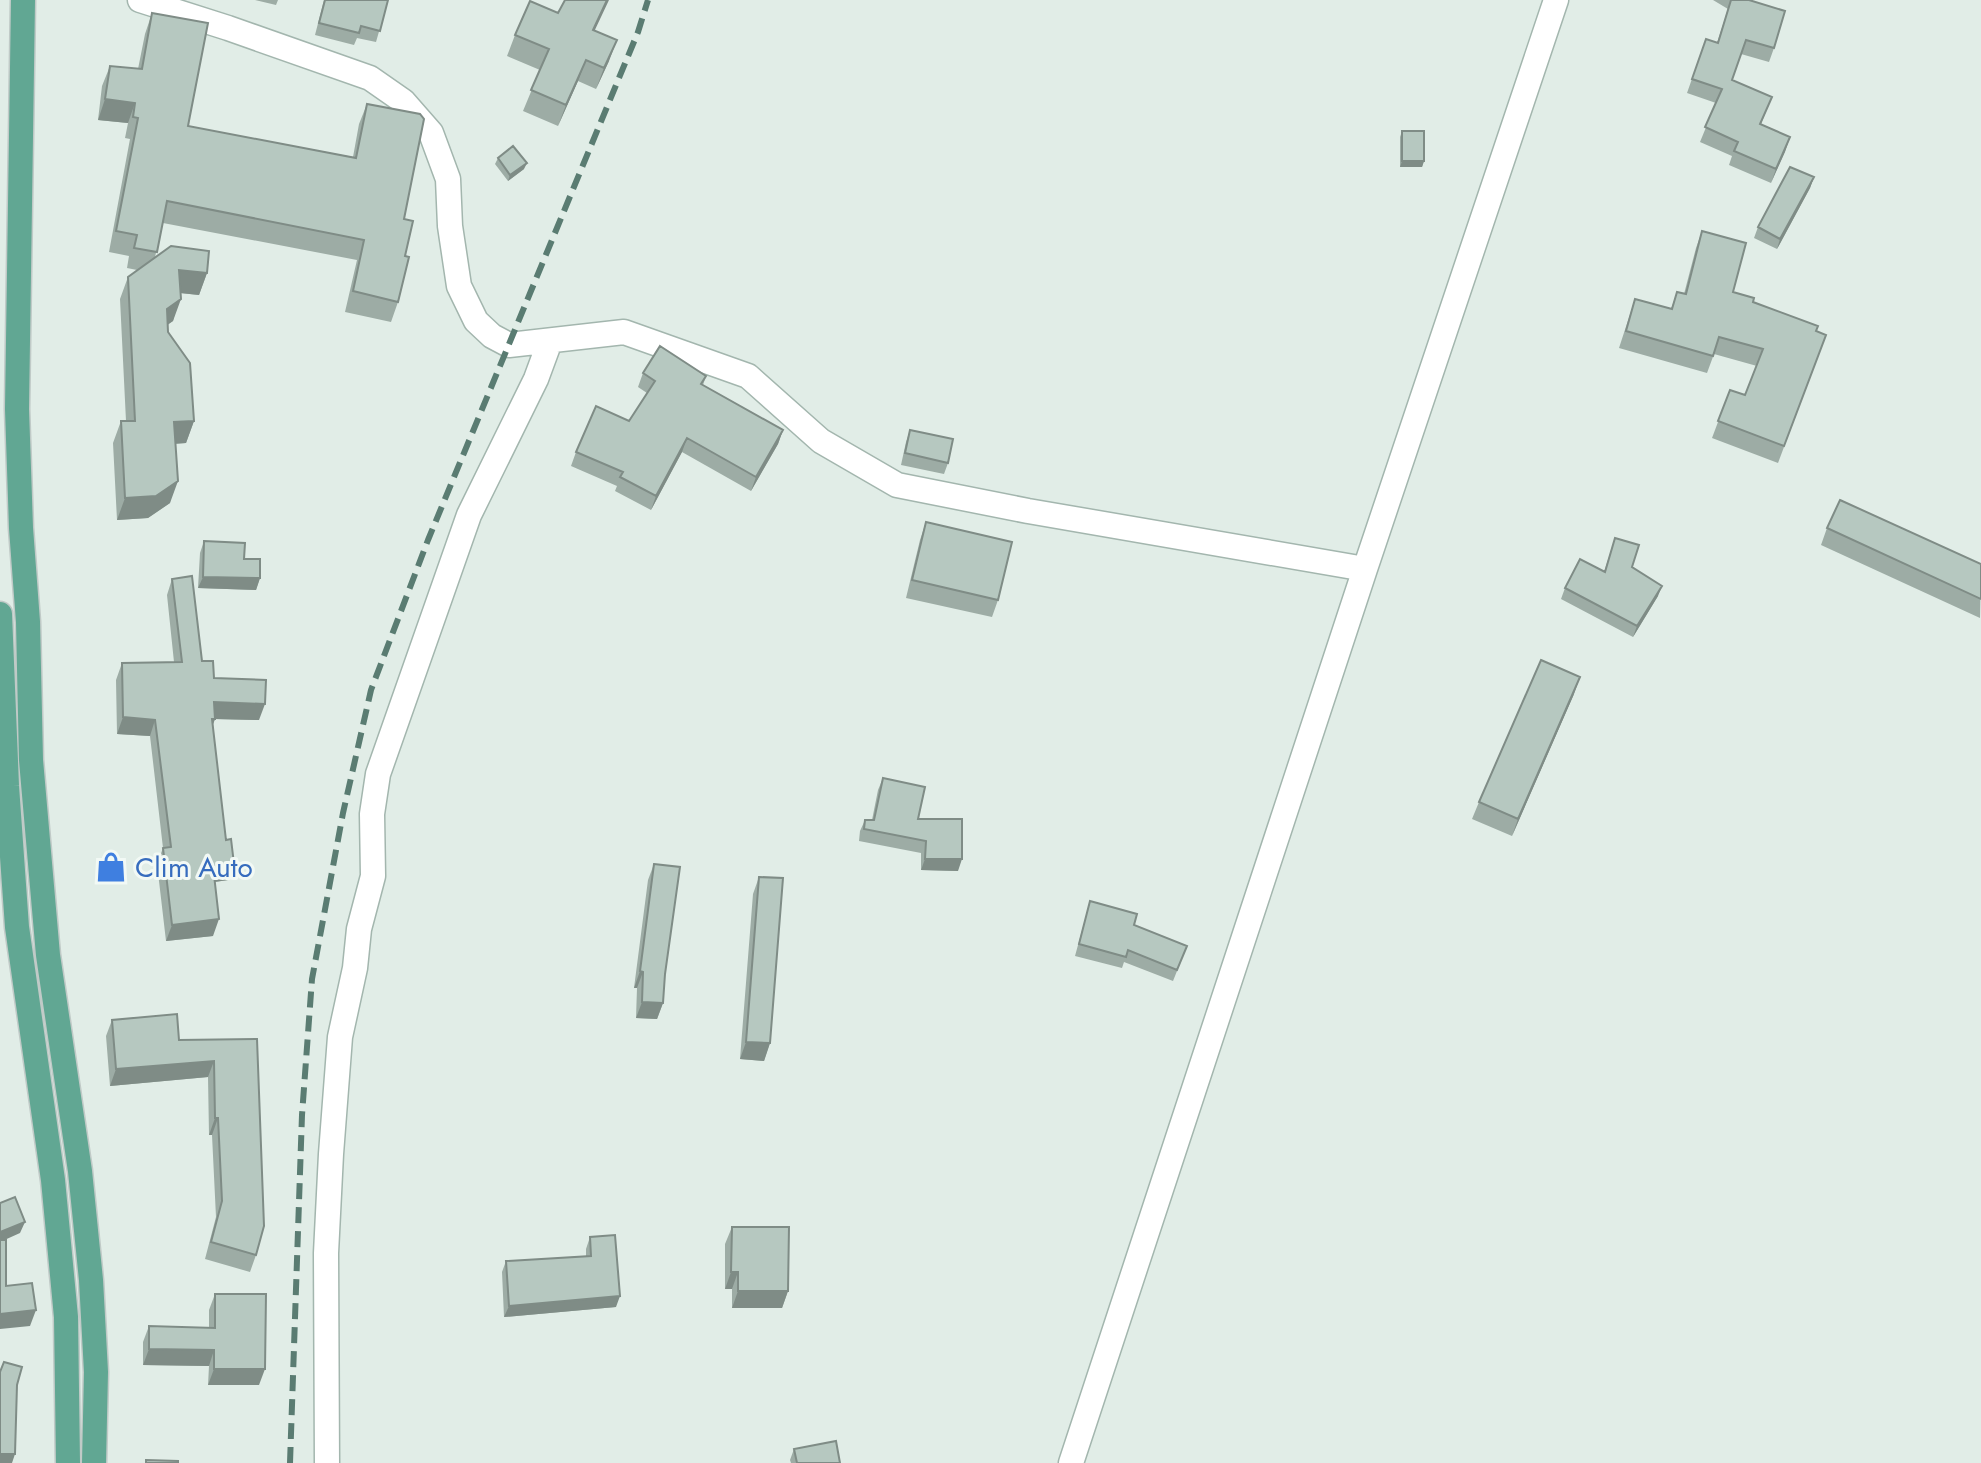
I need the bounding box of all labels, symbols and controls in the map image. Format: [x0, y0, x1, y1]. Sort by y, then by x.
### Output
place label: Clim Auto [135, 847, 253, 888]
shop icon: Clim Auto [94, 850, 128, 884]

